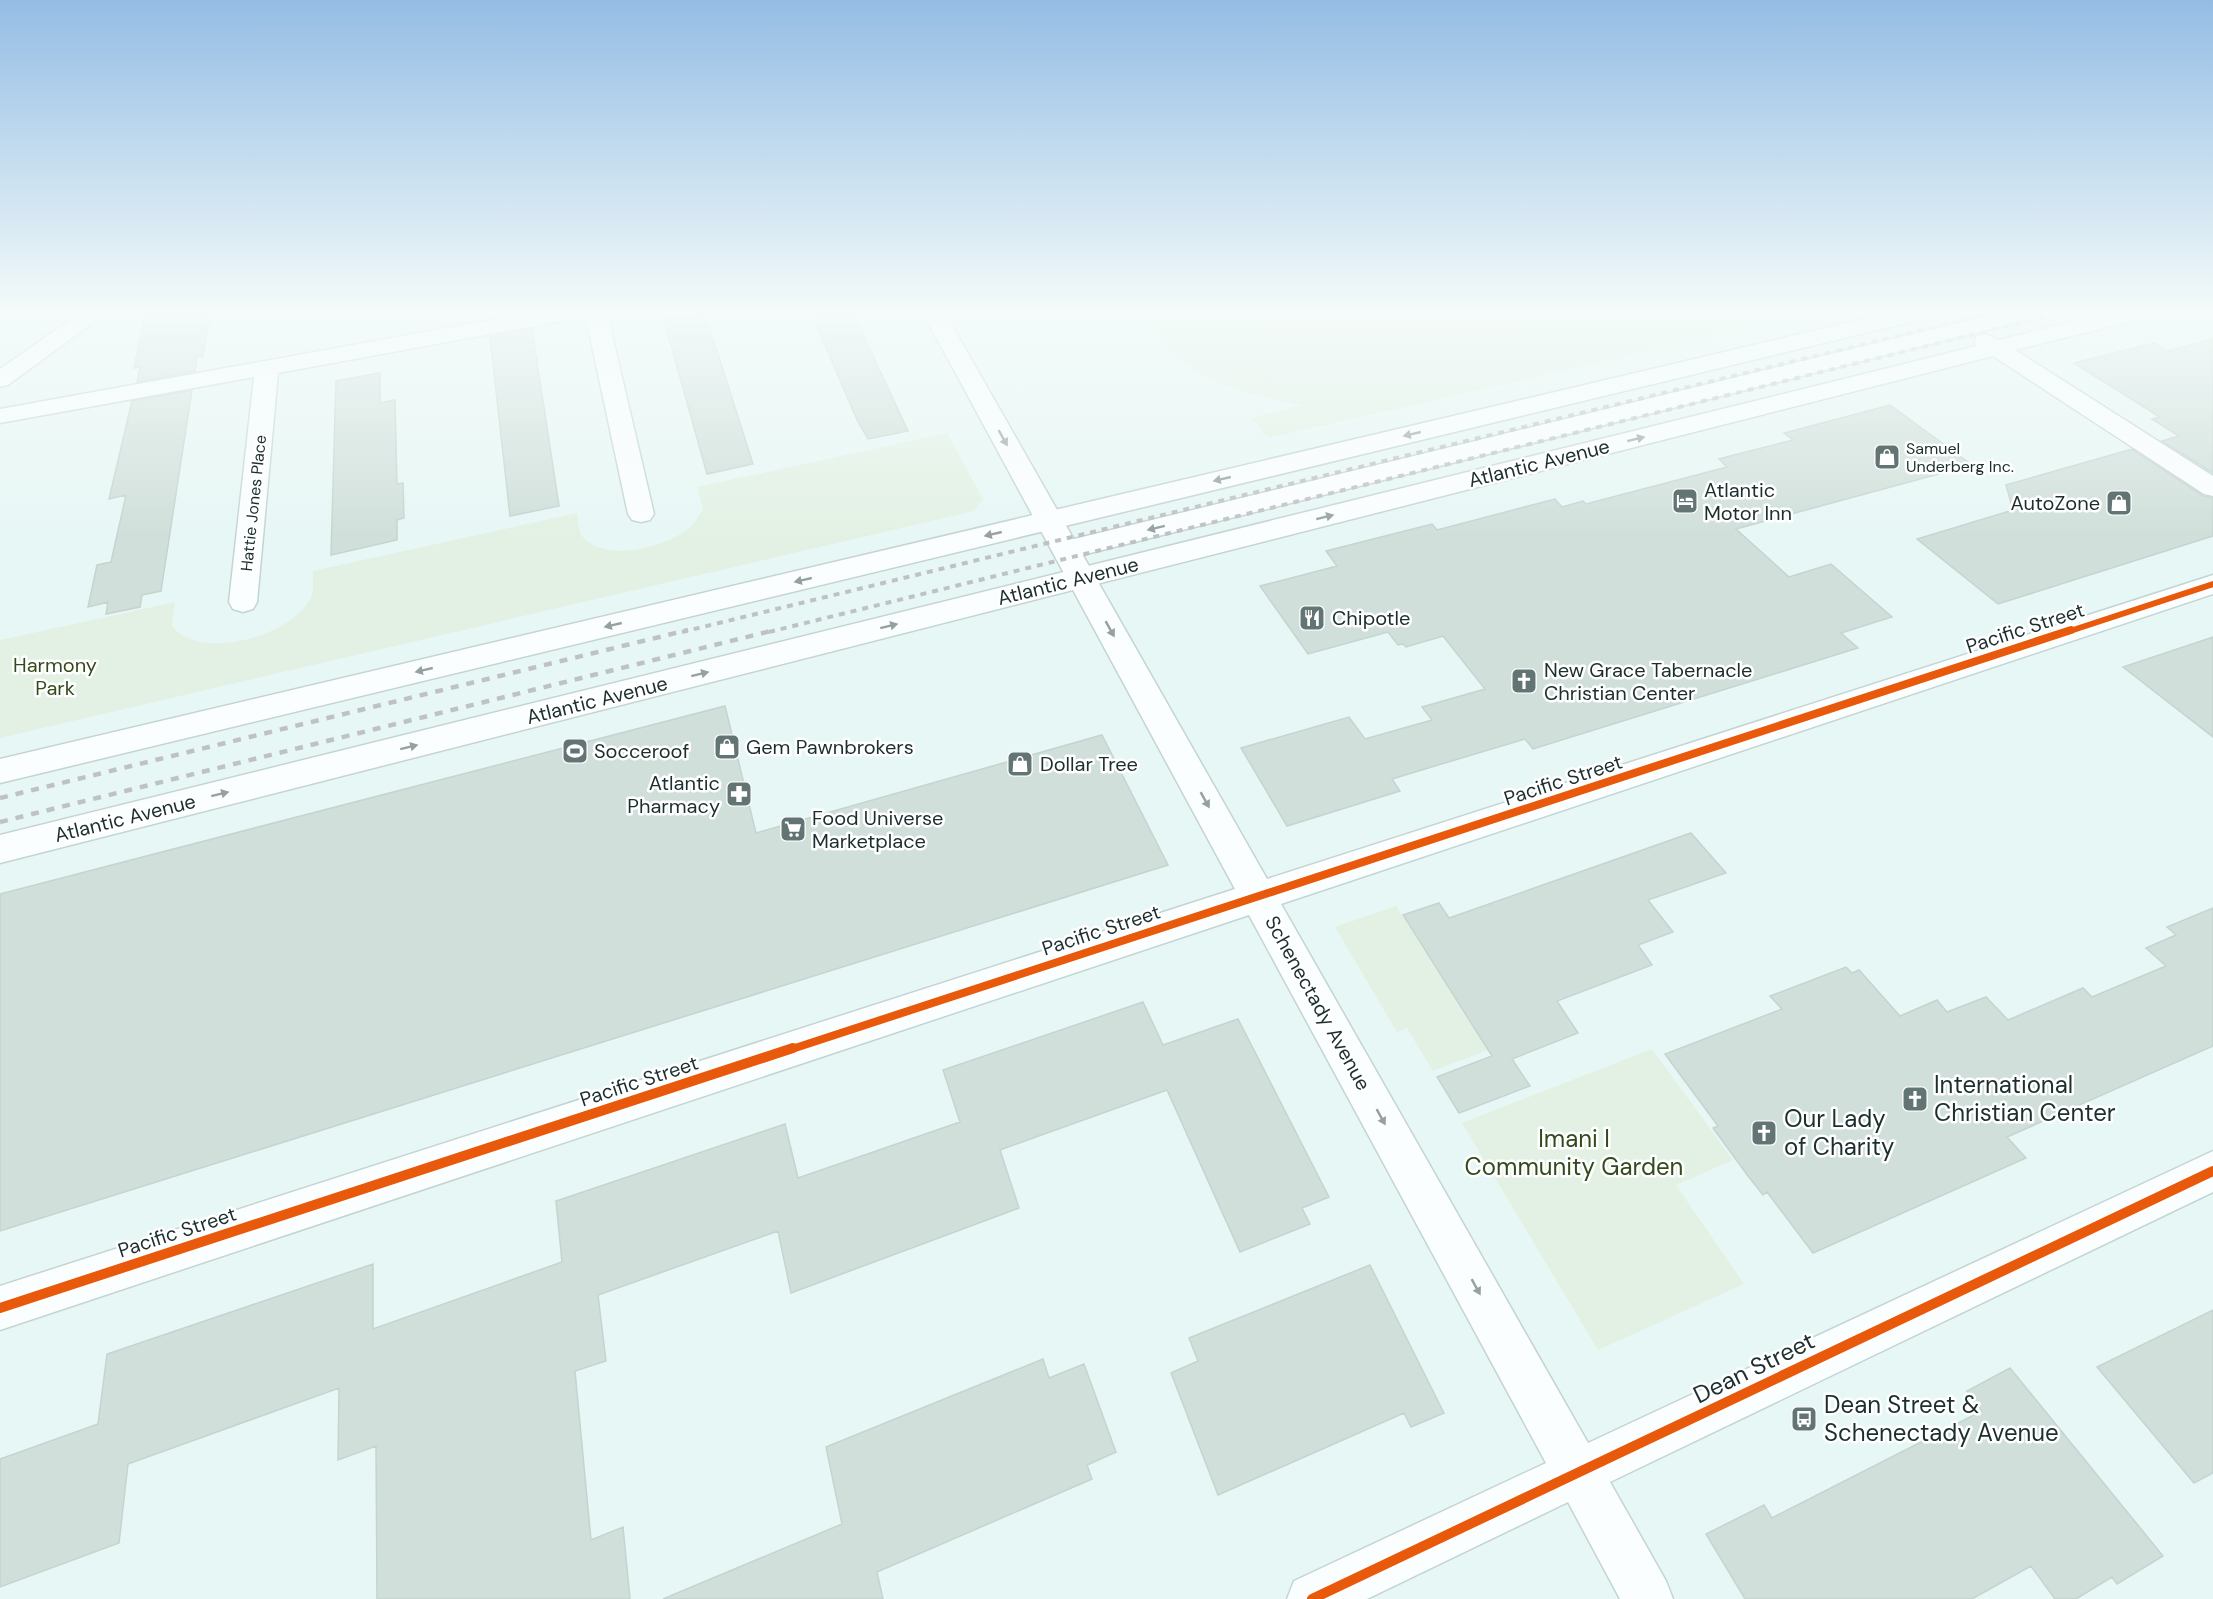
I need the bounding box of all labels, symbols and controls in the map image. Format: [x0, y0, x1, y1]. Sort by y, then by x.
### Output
one-way arrow [998, 430, 1008, 447]
one-way arrow [1403, 430, 1421, 440]
street label: Atlantic Avenue [1466, 433, 1612, 493]
one-way arrow [1627, 433, 1645, 443]
street label: Hattie Jones Place [236, 434, 271, 572]
place label: Samuel Underberg Inc. [1906, 438, 2014, 477]
shop icon: Samuel Underberg Inc. [1872, 442, 1902, 472]
one-way arrow [1213, 475, 1231, 485]
place label: Atlantic Motor Inn [1704, 477, 1792, 526]
hotel icon: Atlantic Motor Inn [1670, 486, 1700, 516]
shop icon: AutoZone [2104, 488, 2134, 518]
place label: AutoZone [2011, 490, 2100, 516]
one-way arrow [1316, 512, 1334, 521]
one-way arrow [1147, 523, 1165, 533]
one-way arrow [983, 530, 1002, 540]
street label: Atlantic Avenue [995, 551, 1141, 611]
one-way arrow [794, 575, 812, 585]
street label: Pacific Street [1963, 597, 2088, 659]
restaurant icon: Chipotle [1297, 603, 1327, 633]
place label: Chipotle [1332, 605, 1410, 631]
one-way arrow [603, 621, 622, 630]
one-way arrow [880, 621, 898, 631]
one-way arrow [1105, 621, 1115, 638]
park label: Harmony Park [13, 652, 97, 701]
place label: New Grace Tabernacle Christian Center [1544, 657, 1752, 706]
one-way arrow [414, 666, 433, 676]
church icon: New Grace Tabernacle Christian Center [1509, 666, 1539, 696]
one-way arrow [691, 668, 709, 678]
street label: Atlantic Avenue [524, 670, 670, 730]
shop icon: Gem Pawnbrokers [712, 732, 742, 762]
place label: Gem Pawnbrokers [746, 734, 914, 760]
sports icon: Socceroof [560, 736, 590, 766]
place label: Socceroof [594, 738, 689, 764]
one-way arrow [400, 741, 418, 751]
shop icon: Dollar Tree [1005, 749, 1035, 779]
street label: Pacific Street [1501, 749, 1626, 811]
place label: Dollar Tree [1040, 751, 1138, 777]
place label: Atlantic Pharmacy [627, 770, 720, 819]
pharmacy icon: Atlantic Pharmacy [724, 779, 754, 809]
street label: Atlantic Avenue [52, 788, 198, 848]
one-way arrow [211, 789, 229, 799]
one-way arrow [1200, 791, 1210, 808]
place label: Food Universe Marketplace [812, 805, 943, 854]
supermarket icon: Food Universe Marketplace [778, 814, 808, 844]
street label: Pacific Street [1039, 899, 1164, 961]
street label: Schenectady Avenue [1259, 911, 1377, 1095]
street label: Pacific Street [577, 1050, 702, 1112]
place label: International Christian Center [1934, 1069, 2116, 1128]
church icon: International Christian Center [1900, 1084, 1930, 1114]
place label: Our Lady of Charity [1784, 1103, 1894, 1162]
one-way arrow [1376, 1109, 1386, 1126]
church icon: Our Lady of Charity [1749, 1118, 1779, 1148]
park label: Imani I Community Garden [1465, 1123, 1683, 1182]
street label: Pacific Street [115, 1201, 240, 1263]
one-way arrow [1471, 1279, 1481, 1296]
street label: Dean Street [1688, 1325, 1820, 1410]
place label: Dean Street & Schenectady Avenue [1824, 1389, 2059, 1448]
bus stop icon: Dean Street & Schenectady Avenue [1789, 1404, 1819, 1434]

